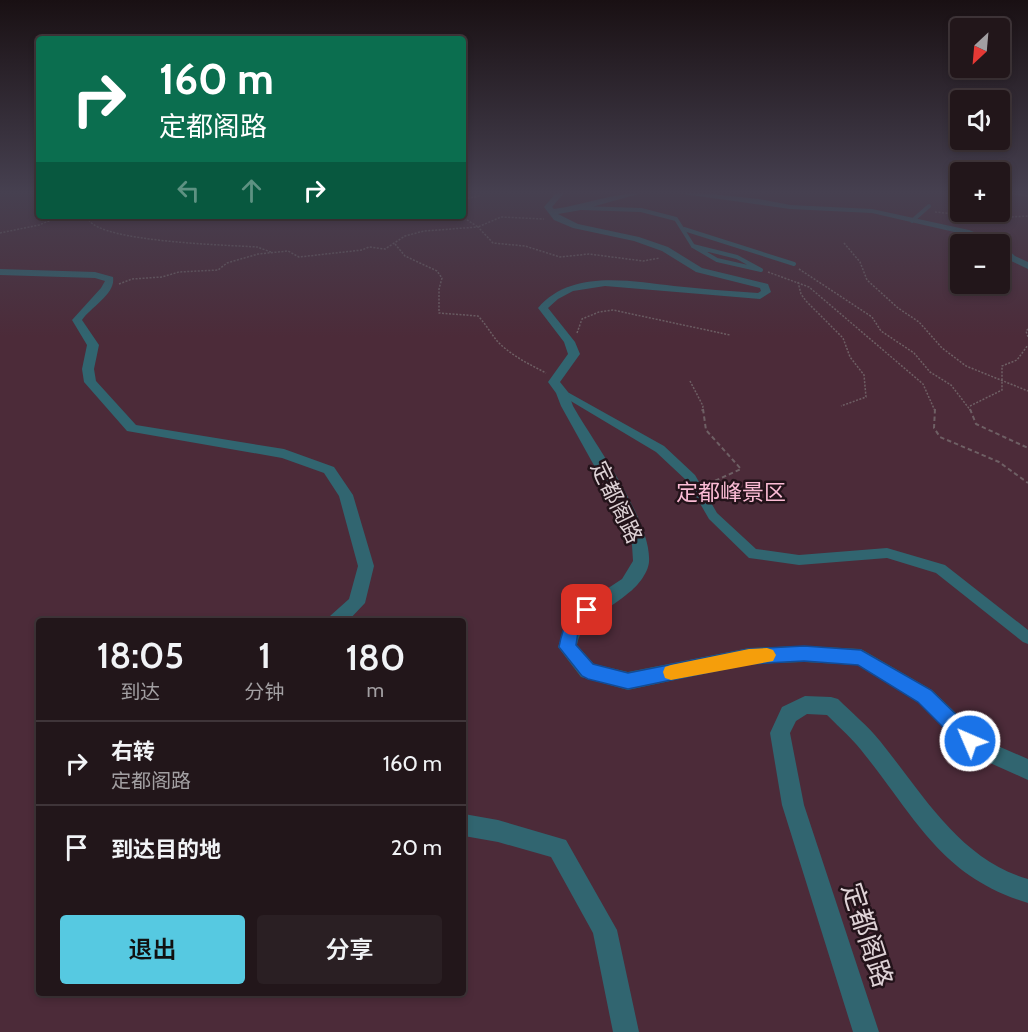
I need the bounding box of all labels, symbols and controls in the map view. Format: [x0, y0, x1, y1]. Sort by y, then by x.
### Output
north arrow [950, 18, 1010, 78]
map controls [950, 18, 1010, 294]
text: 160 m [159, 53, 274, 105]
icon: right [60, 60, 138, 138]
button: sound [950, 90, 1010, 150]
text: 定都阁路 [159, 110, 267, 143]
button: + [950, 162, 1010, 222]
icon: left [172, 174, 205, 207]
icon: ahead [235, 174, 268, 207]
icon: right [298, 174, 331, 207]
button: − [950, 234, 1010, 294]
street label: 定都阁路 [585, 457, 648, 548]
park label: 定都峰景区 [676, 479, 786, 506]
pin [561, 584, 612, 635]
icon: arrive [570, 593, 603, 626]
text: 18:05 [97, 633, 184, 677]
text: 1 [258, 633, 271, 677]
text: 180 [345, 635, 405, 679]
text: m [367, 678, 384, 702]
text: 到达 [120, 680, 160, 704]
text: 分钟 [245, 680, 285, 704]
position arrow [938, 709, 1002, 773]
text: 右转 [111, 738, 155, 765]
icon: right [60, 747, 93, 780]
text: 160 m [383, 750, 442, 777]
text: 定都阁路 [111, 769, 191, 793]
icon: arrive [60, 831, 93, 864]
text: 20 m [391, 834, 442, 861]
text: 到达目的地 [111, 836, 221, 863]
street label: 定都阁路 [835, 878, 900, 991]
button: 退出 [60, 915, 245, 984]
button: 分享 [257, 915, 442, 984]

